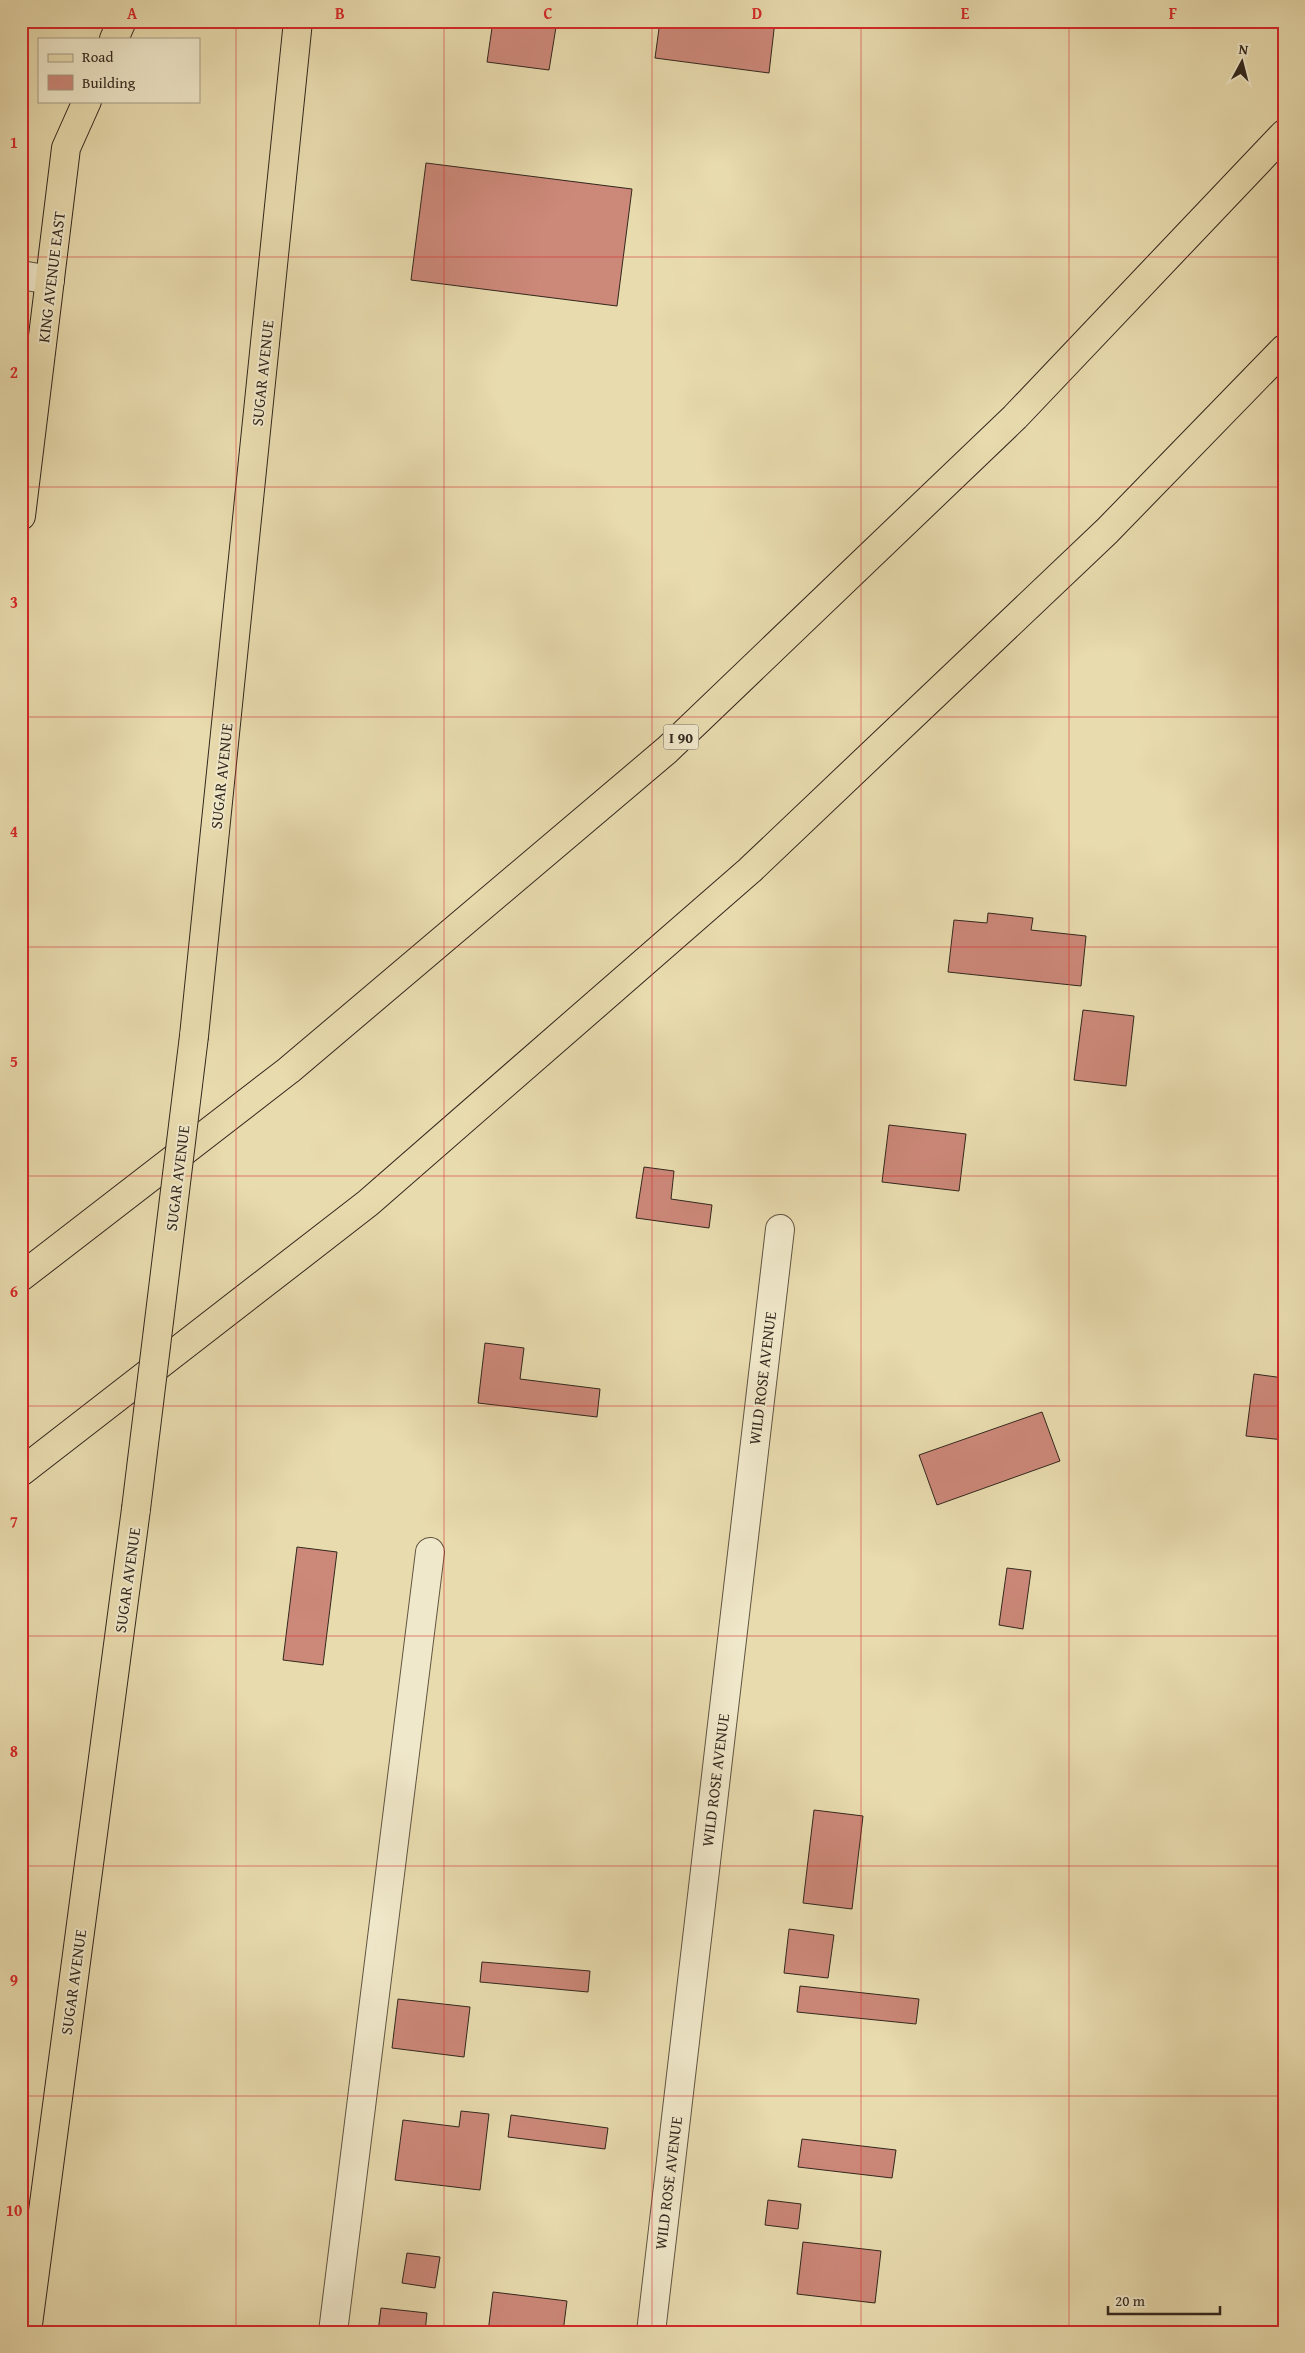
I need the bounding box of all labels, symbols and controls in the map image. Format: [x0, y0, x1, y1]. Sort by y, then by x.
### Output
text: A [127, 1, 138, 25]
text: B [335, 1, 345, 25]
text: C [543, 1, 553, 25]
text: D [752, 1, 762, 25]
text: E [961, 1, 970, 25]
text: F [1169, 1, 1177, 25]
legend [38, 38, 200, 102]
north arrow [1218, 38, 1268, 88]
text: N [1238, 39, 1250, 60]
text: Road [82, 46, 113, 67]
text: Building [82, 72, 136, 93]
text: 1 [10, 130, 18, 154]
street label: KING AVENUE EAST [31, 210, 71, 344]
street label: SUGAR AVENUE [245, 319, 279, 427]
text: 2 [10, 360, 18, 384]
text: 3 [10, 590, 18, 614]
street label: SUGAR AVENUE [204, 722, 238, 830]
road number: I 90 [664, 724, 698, 750]
text: 4 [10, 819, 18, 843]
text: 5 [10, 1049, 18, 1073]
street label: SUGAR AVENUE [159, 1124, 195, 1232]
text: 6 [10, 1279, 18, 1303]
street label: WILD ROSE AVENUE [742, 1310, 782, 1446]
text: 7 [10, 1509, 18, 1533]
street label: SUGAR AVENUE [108, 1526, 146, 1634]
street label: WILD ROSE AVENUE [695, 1712, 735, 1848]
text: 8 [10, 1739, 18, 1763]
street label: SUGAR AVENUE [54, 1928, 92, 2036]
text: 9 [10, 1968, 18, 1992]
street label: WILD ROSE AVENUE [648, 2115, 688, 2251]
text: 10 [6, 2198, 22, 2222]
scale bar [1108, 2283, 1220, 2315]
text: 20 m [1115, 2290, 1146, 2311]

